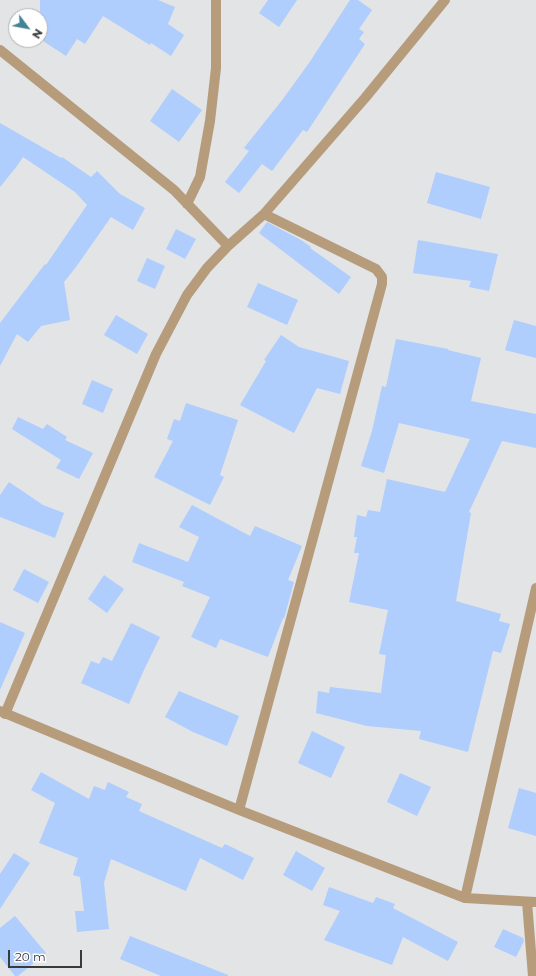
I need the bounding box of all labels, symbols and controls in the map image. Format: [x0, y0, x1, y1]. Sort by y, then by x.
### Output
north arrow [8, 8, 48, 48]
text: N [29, 26, 46, 41]
scale bar [10, 942, 84, 968]
text: 20 m [15, 949, 46, 964]

